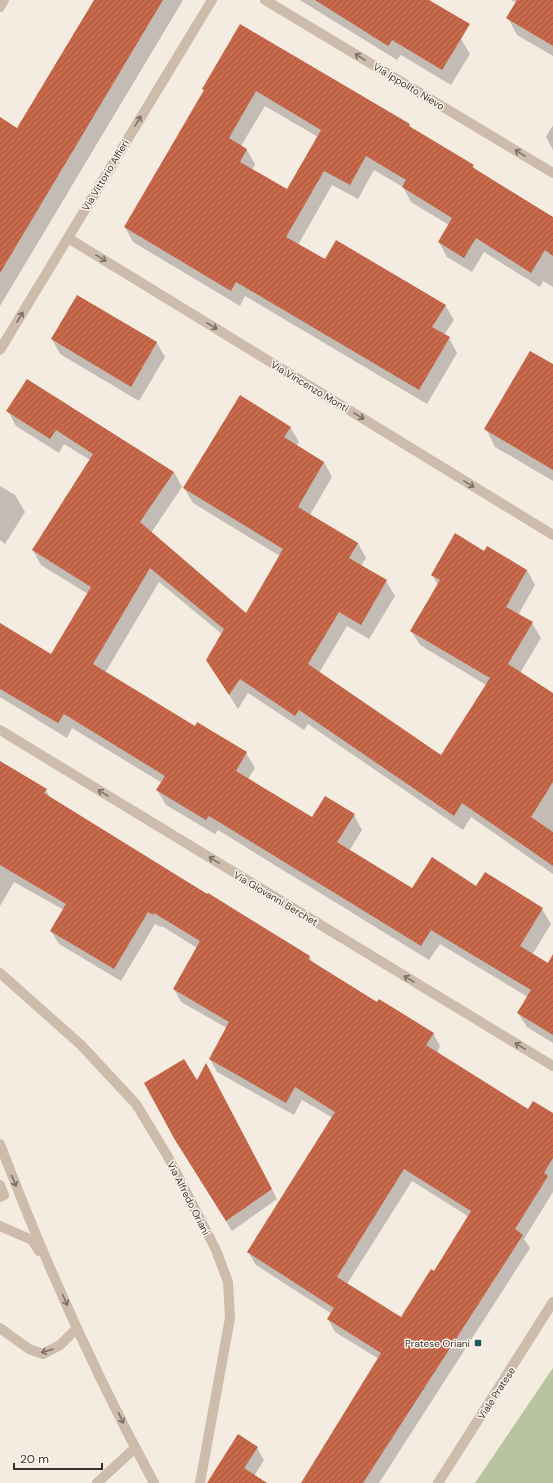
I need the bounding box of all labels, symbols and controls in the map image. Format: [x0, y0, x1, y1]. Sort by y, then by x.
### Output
one-way arrow [354, 52, 366, 60]
street label: Via Ippolito Nievo [371, 60, 447, 113]
one-way arrow [135, 115, 143, 127]
street label: Via Vittorio Alfieri [79, 137, 132, 213]
one-way arrow [514, 148, 526, 156]
one-way arrow [95, 255, 107, 263]
one-way arrow [16, 312, 24, 323]
one-way arrow [206, 322, 217, 330]
street label: Via Vincenzo Monti [268, 358, 351, 415]
one-way arrow [353, 412, 365, 420]
one-way arrow [463, 480, 475, 488]
one-way arrow [97, 788, 109, 796]
one-way arrow [208, 856, 220, 864]
street label: Via Giovanni Berchet [231, 868, 320, 929]
one-way arrow [403, 974, 415, 982]
one-way arrow [514, 1042, 526, 1050]
street label: Via Alfredo Oriani [164, 1159, 213, 1237]
one-way arrow [11, 1174, 19, 1186]
one-way arrow [62, 1294, 69, 1306]
place label: Pratese Oriani [405, 1337, 470, 1350]
marker: Pratese Oriani [473, 1338, 483, 1348]
one-way arrow [41, 1348, 54, 1355]
street label: Viale Pratese [475, 1364, 518, 1422]
one-way arrow [118, 1412, 125, 1424]
scale bar [14, 1445, 102, 1471]
text: 20 m [20, 1451, 49, 1467]

